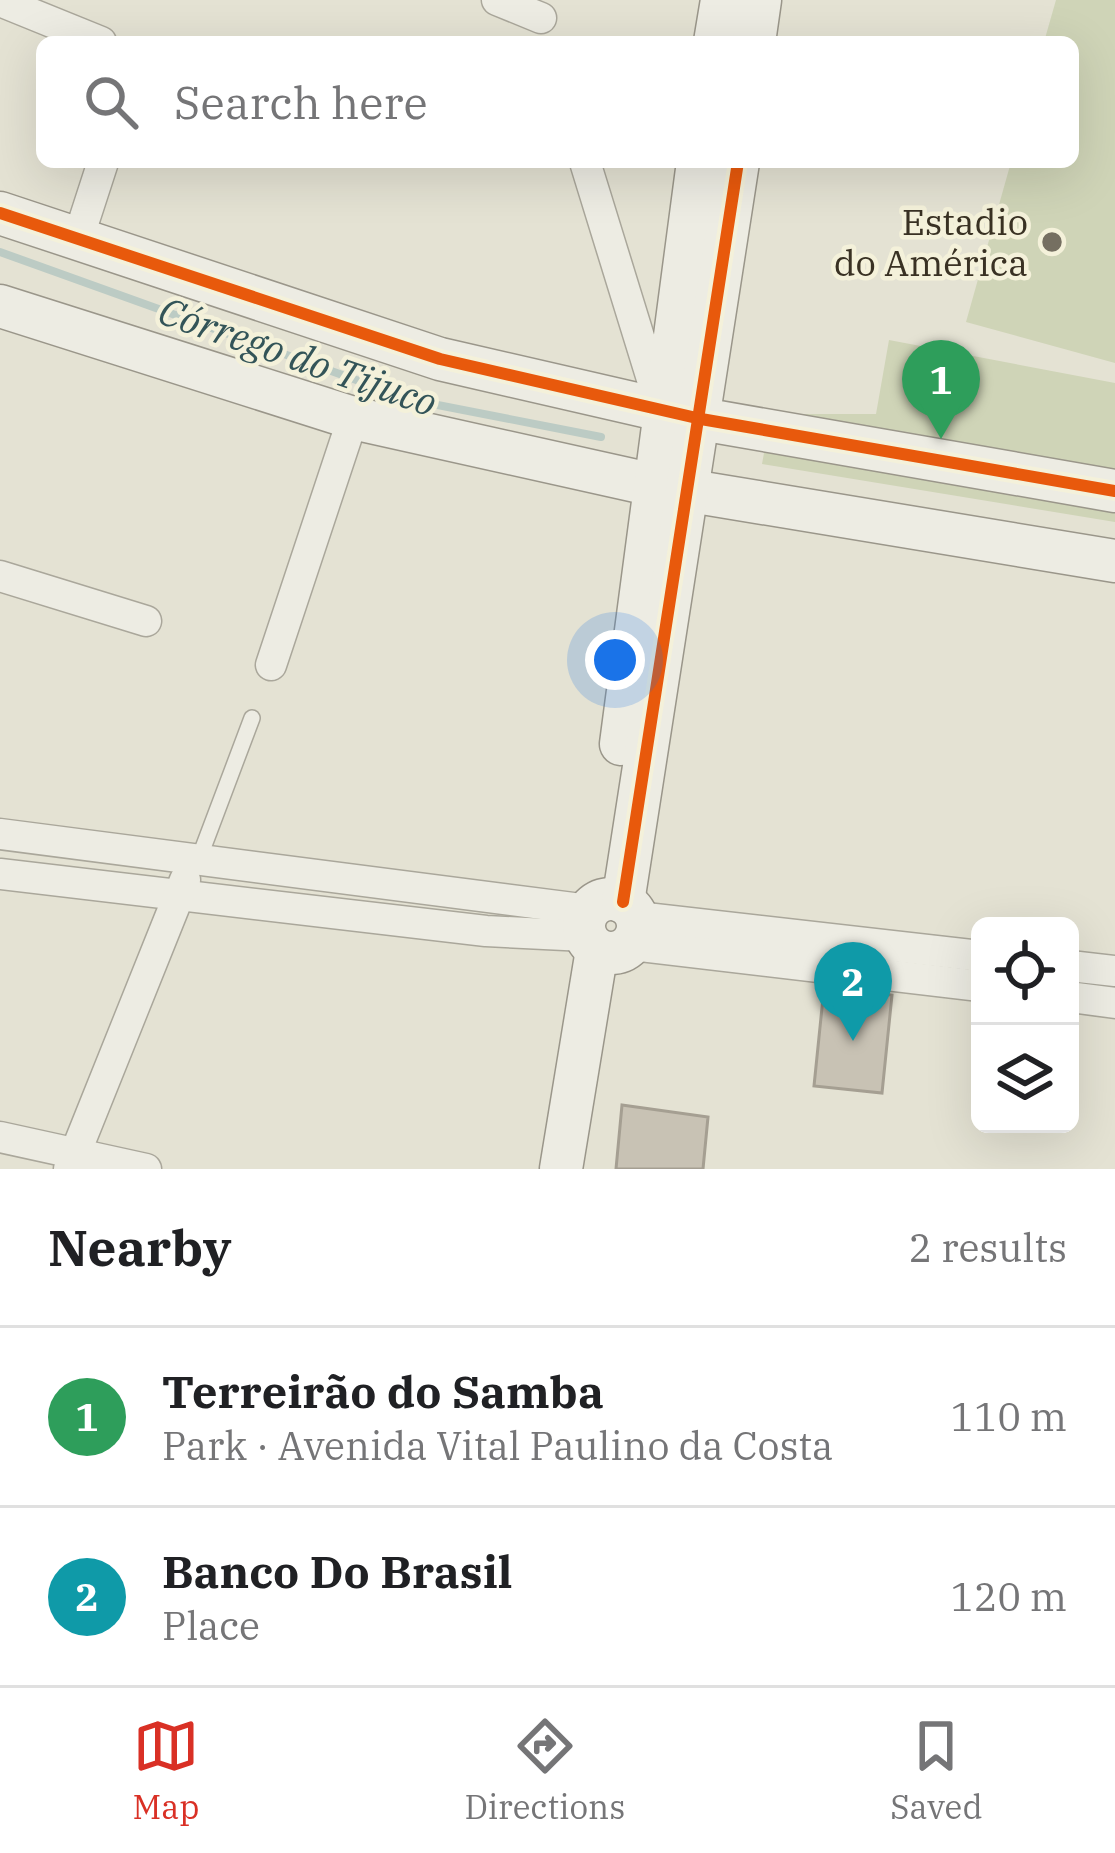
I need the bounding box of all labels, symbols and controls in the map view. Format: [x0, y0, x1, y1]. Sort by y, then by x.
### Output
search box [36, 36, 1079, 168]
icon: search [78, 69, 144, 135]
text: Search here [174, 73, 428, 131]
place label: Estadio do América [834, 198, 1028, 286]
marker: Estadio do América [1039, 229, 1065, 255]
water label: Córrego do Tijuco [152, 285, 444, 427]
pin: 1 [902, 340, 980, 439]
your location [585, 630, 645, 690]
map controls [971, 917, 1079, 1133]
button: locate [971, 917, 1079, 1025]
pin: 2 [814, 942, 892, 1041]
button: layers [971, 1025, 1079, 1133]
text: Nearby [48, 1214, 232, 1280]
text: 2 results [909, 1222, 1067, 1273]
text: Terreirão do Samba [162, 1362, 604, 1420]
text: 1 [75, 1391, 99, 1442]
text: 110 m [951, 1391, 1067, 1442]
text: Park · Avenida Vital Paulino da Costa [162, 1420, 833, 1471]
text: Banco Do Brasil [162, 1542, 512, 1600]
text: 2 [75, 1571, 99, 1622]
text: 120 m [951, 1571, 1067, 1622]
text: Place [162, 1600, 260, 1651]
tab: Map [132, 1713, 199, 1828]
tab: Directions [464, 1713, 625, 1828]
tab: Saved [890, 1713, 983, 1828]

